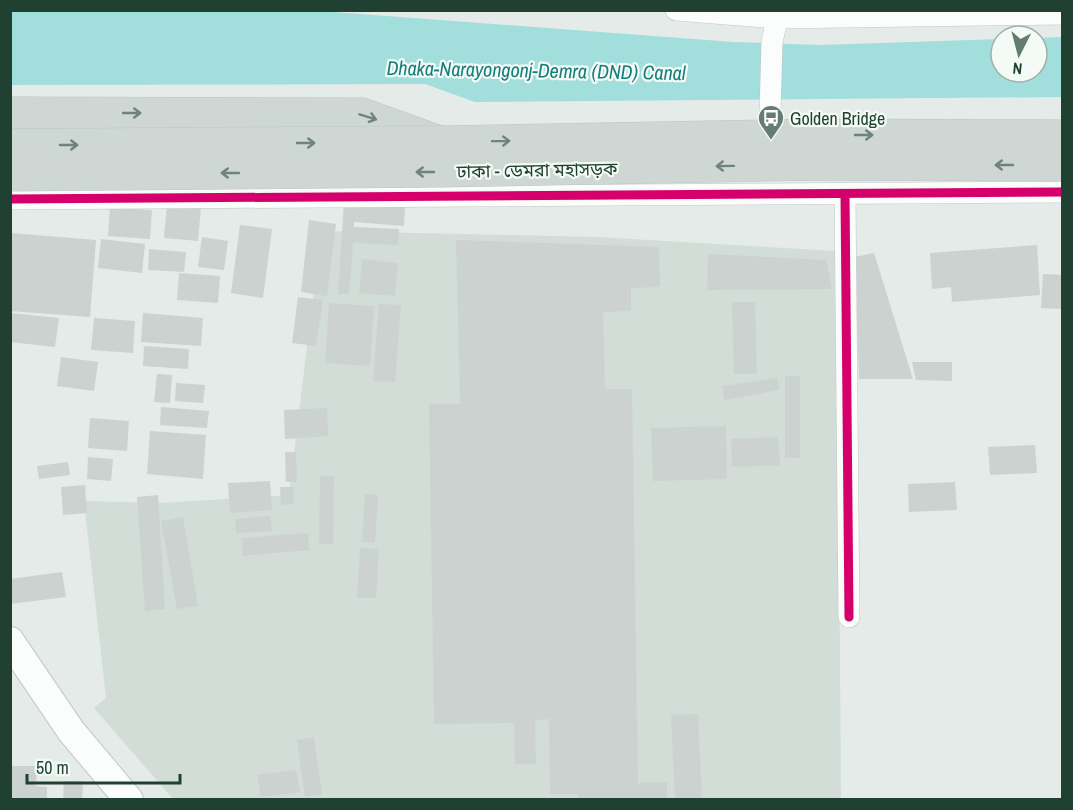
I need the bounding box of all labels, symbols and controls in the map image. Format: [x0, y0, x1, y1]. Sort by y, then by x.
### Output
north arrow [989, 24, 1049, 84]
water label: Dhaka-Narayongonj-Demra (DND) Canal [386, 54, 686, 86]
text: N [1012, 57, 1023, 80]
bus stop icon: Golden Bridge [756, 103, 786, 141]
place label: Golden Bridge [790, 106, 885, 131]
one-way arrow [121, 107, 141, 119]
one-way arrow [358, 112, 377, 123]
one-way arrow [853, 129, 873, 141]
one-way arrow [490, 136, 510, 147]
one-way arrow [295, 138, 315, 149]
one-way arrow [58, 139, 78, 151]
street label: ঢাকা - ডেমরা মহাসড়ক [455, 156, 618, 184]
one-way arrow [995, 159, 1015, 171]
one-way arrow [716, 160, 736, 172]
one-way arrow [416, 166, 436, 178]
one-way arrow [221, 167, 241, 179]
scale bar [27, 747, 180, 785]
text: 50 m [36, 755, 69, 780]

